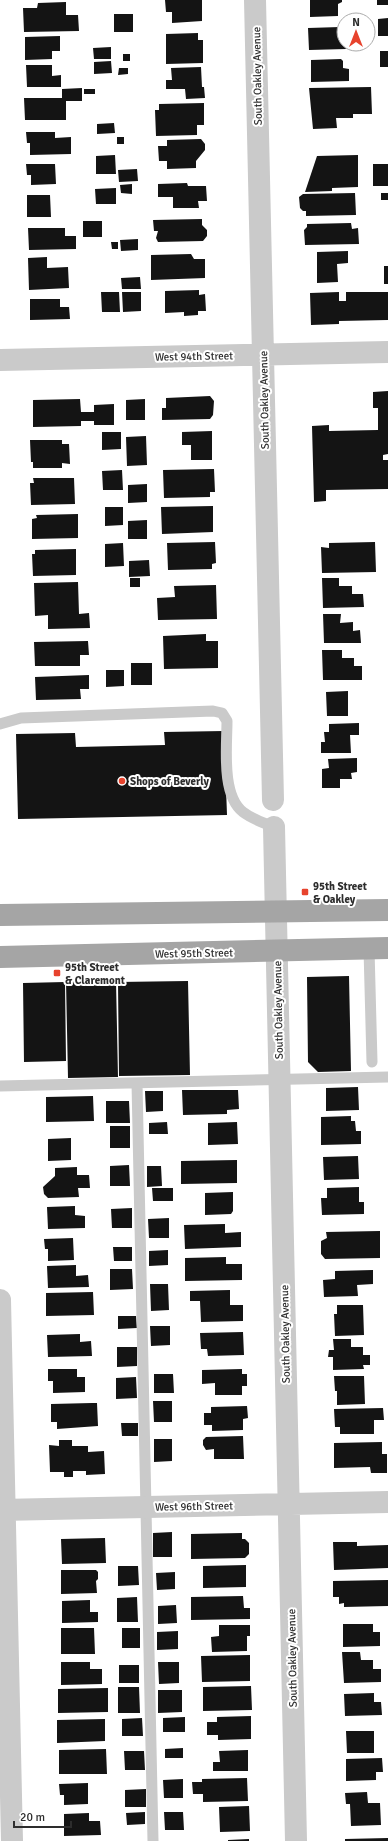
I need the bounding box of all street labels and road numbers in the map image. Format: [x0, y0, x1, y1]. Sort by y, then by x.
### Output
street label: South Oakley Avenue [250, 27, 265, 125]
street label: West 94th Street [155, 349, 233, 364]
street label: South Oakley Avenue [257, 351, 272, 449]
street label: West 95th Street [155, 946, 233, 961]
street label: South Oakley Avenue [271, 961, 286, 1059]
street label: South Oakley Avenue [278, 1285, 293, 1383]
street label: West 96th Street [155, 1499, 233, 1514]
street label: South Oakley Avenue [285, 1609, 300, 1707]

